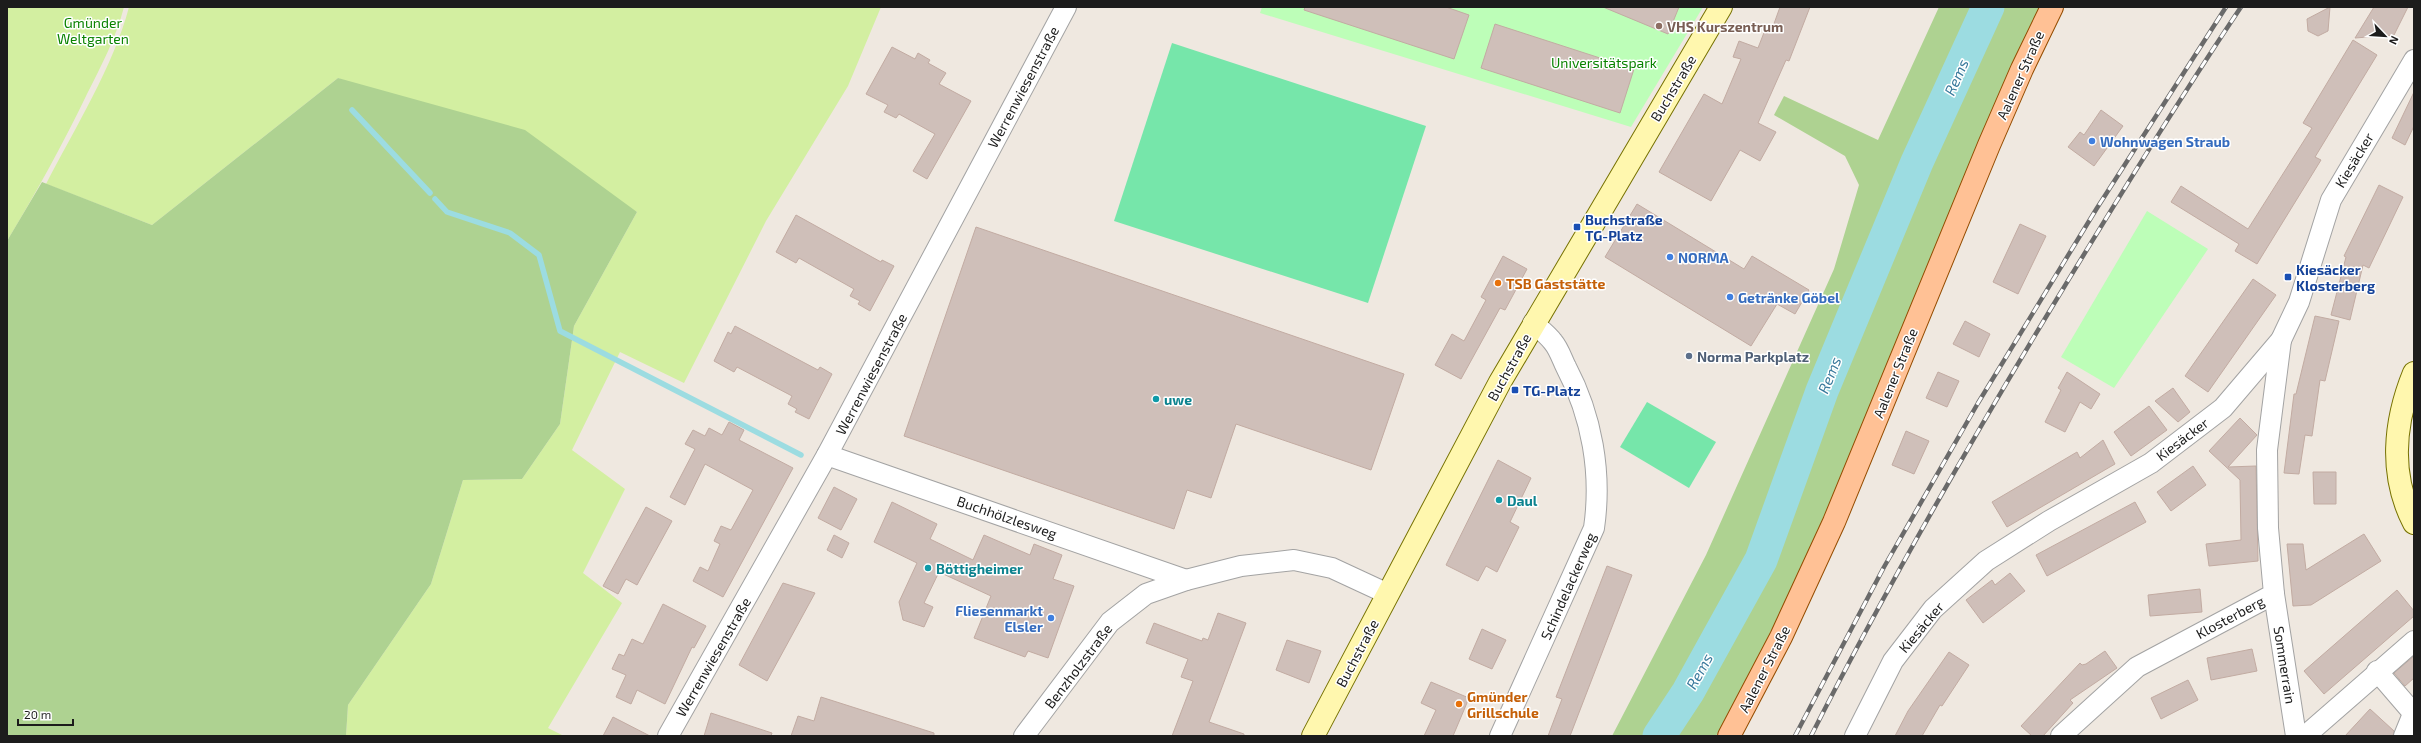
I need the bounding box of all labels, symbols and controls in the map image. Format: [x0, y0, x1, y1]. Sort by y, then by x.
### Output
park label: Gmünder Weltgarten [57, 14, 129, 47]
north arrow [2365, 16, 2405, 56]
place label: VHS Kurszentrum [1667, 18, 1783, 35]
marker: VHS Kurszentrum [1654, 21, 1664, 31]
street label: Werrenwiesenstraße [984, 23, 1062, 151]
street label: Aalener Straße [1993, 28, 2047, 122]
text: N [2387, 34, 2402, 47]
street label: Buchstraße [1647, 52, 1699, 124]
park label: Universitätspark [1551, 54, 1657, 71]
water label: Rems [1940, 56, 1972, 98]
street label: Kiesäcker [2331, 129, 2377, 191]
place label: Wohnwagen Straub [2100, 133, 2230, 150]
marker: Wohnwagen Straub [2087, 136, 2097, 146]
place label: Buchstraße TG-Platz [1585, 211, 1663, 244]
marker: Buchstraße TG-Platz [1572, 222, 1582, 232]
place label: NORMA [1678, 249, 1730, 266]
marker: NORMA [1665, 252, 1675, 262]
place label: Kiesäcker Klosterberg [2296, 261, 2375, 294]
marker: Kiesäcker Klosterberg [2283, 272, 2293, 282]
place label: TSB Gaststätte [1506, 275, 1605, 292]
marker: TSB Gaststätte [1493, 278, 1503, 288]
place label: Getränke Göbel [1738, 289, 1840, 306]
marker: Getränke Göbel [1725, 292, 1735, 302]
street label: Werrenwiesenstraße [832, 310, 910, 438]
street label: Aalener Straße [1869, 326, 1921, 420]
street label: Buchstraße [1484, 330, 1534, 404]
place label: Norma Parkplatz [1697, 348, 1809, 365]
marker: Norma Parkplatz [1684, 351, 1694, 361]
water label: Rems [1814, 354, 1845, 396]
place label: TG-Platz [1523, 382, 1581, 399]
marker: TG-Platz [1510, 385, 1520, 395]
place label: uwe [1164, 391, 1192, 408]
marker: uwe [1151, 394, 1161, 404]
street label: Kiesäcker [2153, 414, 2212, 464]
street label: Buchhölzlesweg [955, 492, 1059, 542]
place label: Daul [1507, 492, 1538, 509]
marker: Daul [1494, 495, 1504, 505]
street label: Schindelackerweg [1537, 530, 1599, 642]
place label: Böttigheimer [936, 560, 1023, 577]
marker: Böttigheimer [923, 563, 933, 573]
street label: Klosterberg [2193, 592, 2267, 642]
street label: Werrenwiesenstraße [672, 594, 754, 720]
street label: Kiesäcker [1895, 598, 1947, 656]
place label: Fliesenmarkt Elsler [955, 602, 1043, 635]
marker: Fliesenmarkt Elsler [1046, 613, 1056, 623]
street label: Buchstraße [1332, 616, 1382, 690]
street label: Benzholzstraße [1041, 620, 1115, 712]
street label: Aalener Straße [1735, 623, 1793, 715]
street label: Sommerrain [2270, 625, 2300, 705]
water label: Rems [1682, 650, 1716, 692]
place label: Gmünder Grillschule [1467, 688, 1539, 721]
marker: Gmünder Grillschule [1454, 699, 1464, 709]
scale bar [18, 701, 73, 727]
text: 20 m [24, 707, 51, 721]

